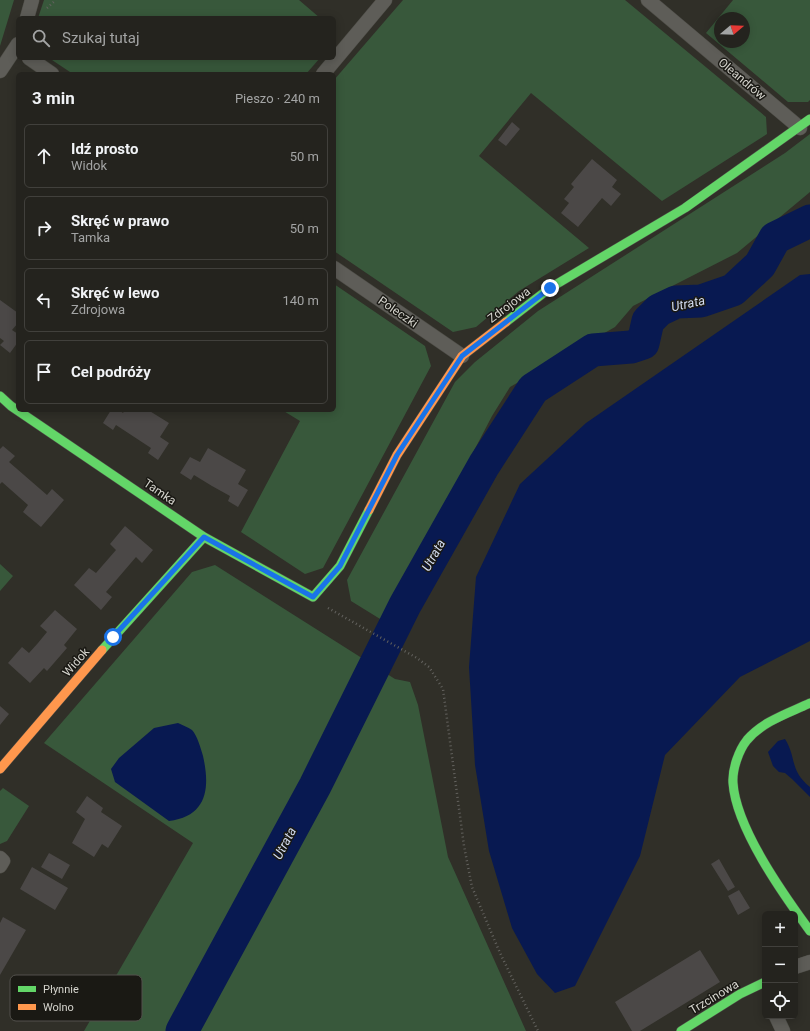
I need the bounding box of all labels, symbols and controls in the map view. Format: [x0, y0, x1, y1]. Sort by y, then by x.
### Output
north arrow [714, 12, 750, 48]
search box [16, 16, 336, 60]
icon: search [30, 27, 52, 49]
text: Szukaj tutaj [62, 29, 140, 47]
street label: Oleandrów [716, 55, 768, 103]
text: 3 min [32, 88, 75, 108]
text: Pieszo · 240 m [235, 91, 320, 106]
text: Idź prosto [71, 140, 138, 158]
icon: ahead [33, 145, 55, 167]
text: 50 m [290, 149, 319, 164]
text: Widok [71, 158, 107, 173]
text: Skręć w prawo [71, 212, 169, 230]
icon: right [33, 217, 55, 239]
text: 50 m [290, 221, 319, 236]
text: Tamka [71, 230, 110, 245]
route end [541, 279, 559, 297]
text: Skręć w lewo [71, 284, 160, 302]
street label: Zdrojowa [485, 284, 533, 326]
icon: left [33, 289, 55, 311]
text: 140 m [282, 293, 319, 308]
street label: Poleczki [376, 293, 420, 331]
water label: Utrata [670, 293, 707, 314]
text: Zdrojowa [71, 302, 125, 317]
icon: arrive [33, 361, 55, 383]
text: Cel podróży [71, 363, 151, 381]
street label: Tamka [141, 476, 179, 508]
water label: Utrata [419, 537, 448, 574]
route start [104, 628, 122, 646]
street label: Widok [60, 644, 93, 679]
water label: Utrata [270, 825, 299, 862]
map controls [762, 911, 798, 1019]
button: + [762, 911, 798, 947]
button: − [762, 947, 798, 983]
legend [10, 975, 142, 1021]
street label: Trzcinowa [687, 977, 741, 1017]
text: Płynnie [43, 983, 79, 996]
button: locate [762, 983, 798, 1019]
text: Wolno [43, 1001, 74, 1014]

